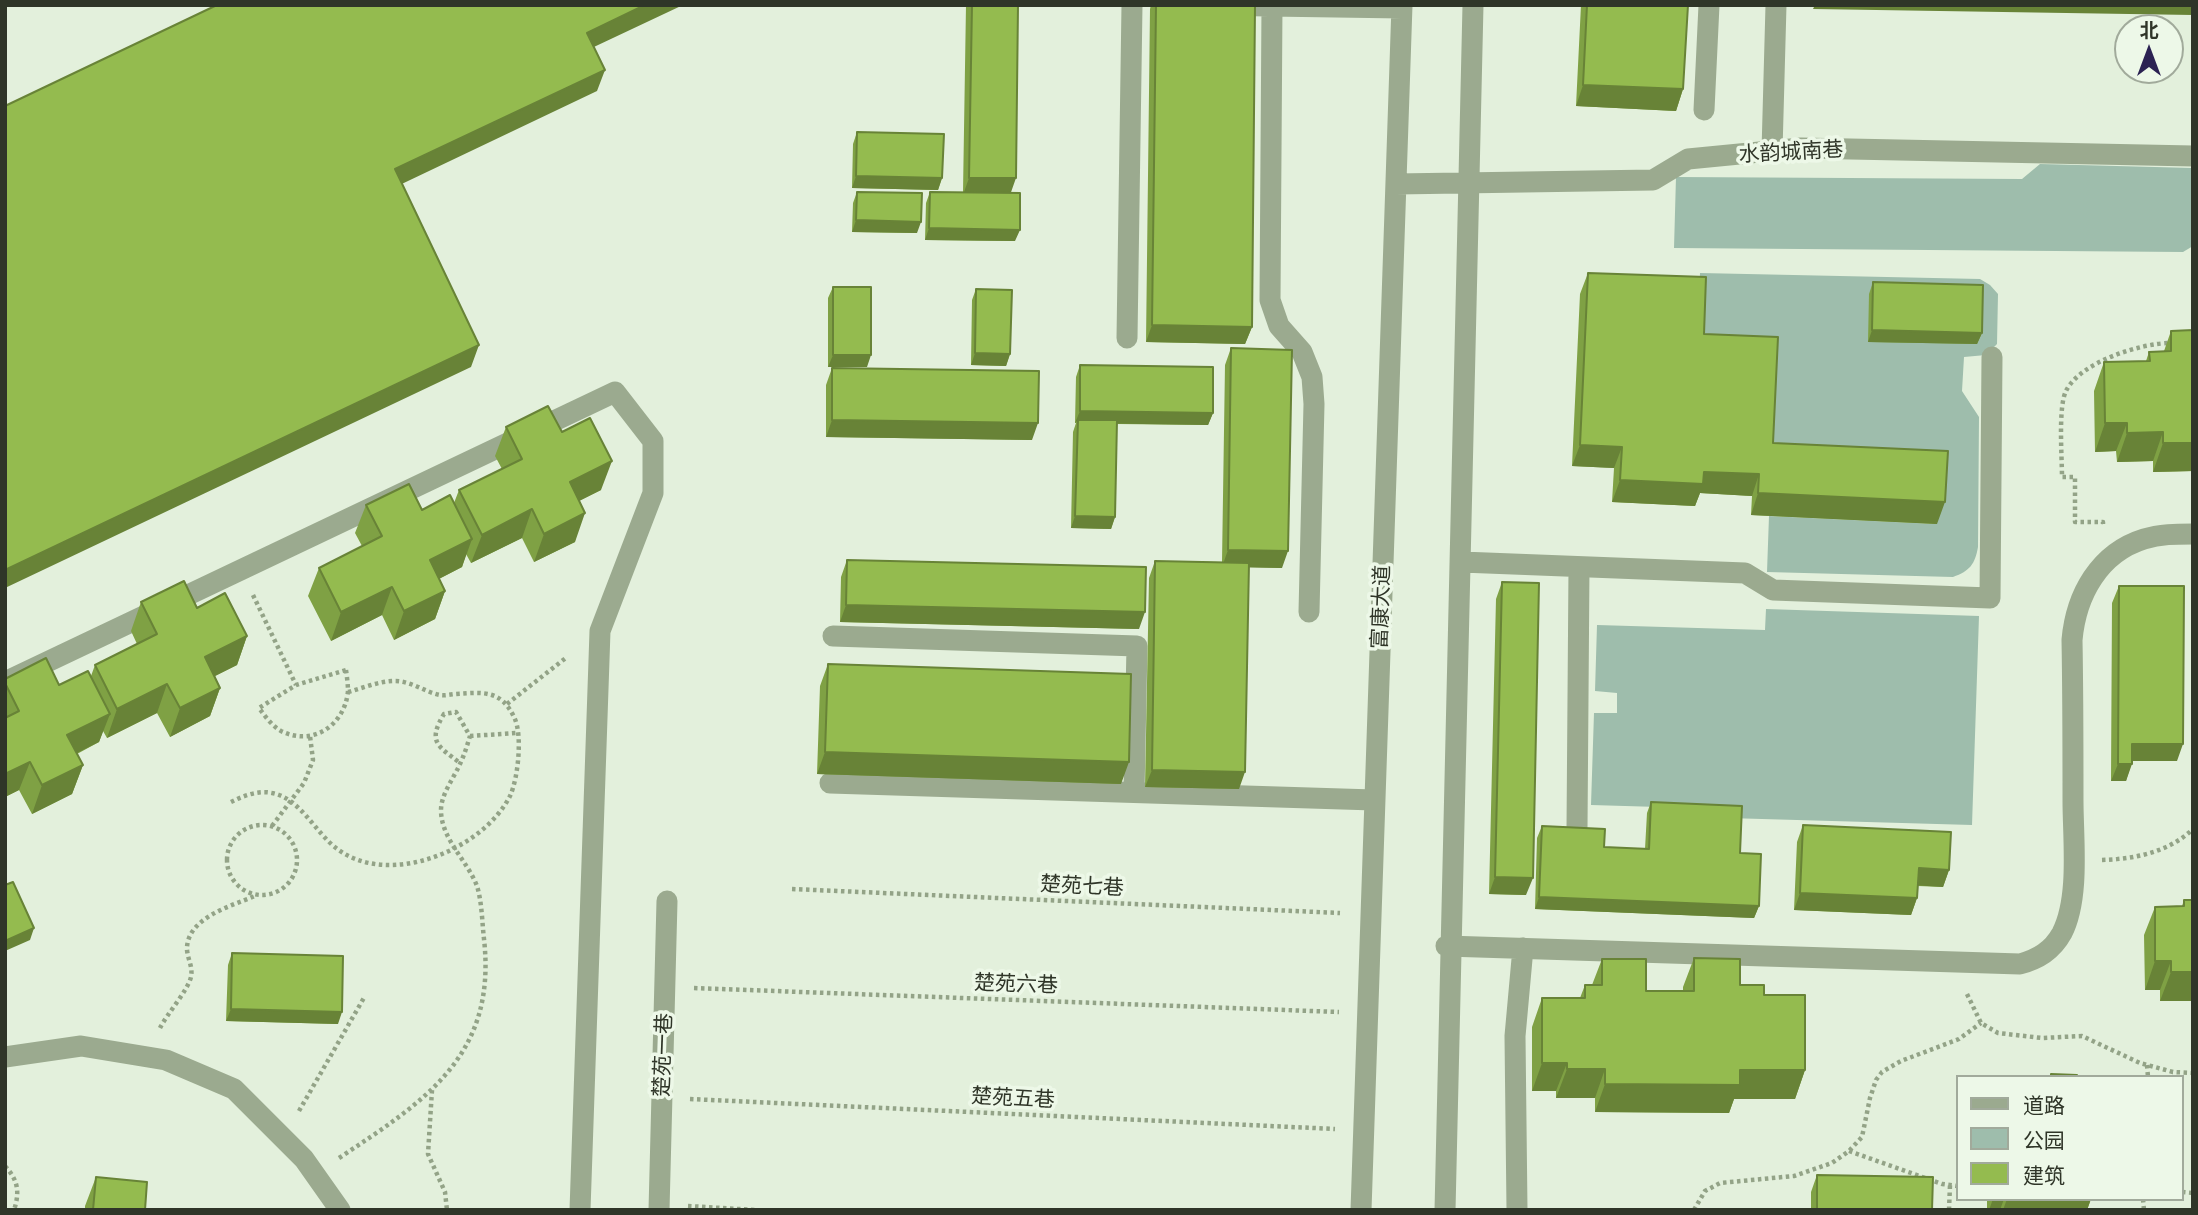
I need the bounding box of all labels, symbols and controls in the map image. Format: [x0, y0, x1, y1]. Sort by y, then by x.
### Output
north arrow [2114, 14, 2184, 84]
text: 北 [2139, 18, 2159, 41]
street label: 水韵城南巷 [1738, 137, 1844, 167]
street label: 富康大道 [1367, 565, 1395, 649]
street label: 楚苑七巷 [1039, 871, 1125, 901]
street label: 楚苑六巷 [974, 970, 1058, 998]
street label: 楚苑一巷 [649, 1013, 677, 1097]
legend [1956, 1075, 2184, 1201]
street label: 楚苑五巷 [970, 1083, 1056, 1113]
text: 道路 [2023, 1092, 2065, 1117]
text: 公园 [2023, 1127, 2065, 1152]
text: 建筑 [2023, 1162, 2065, 1187]

